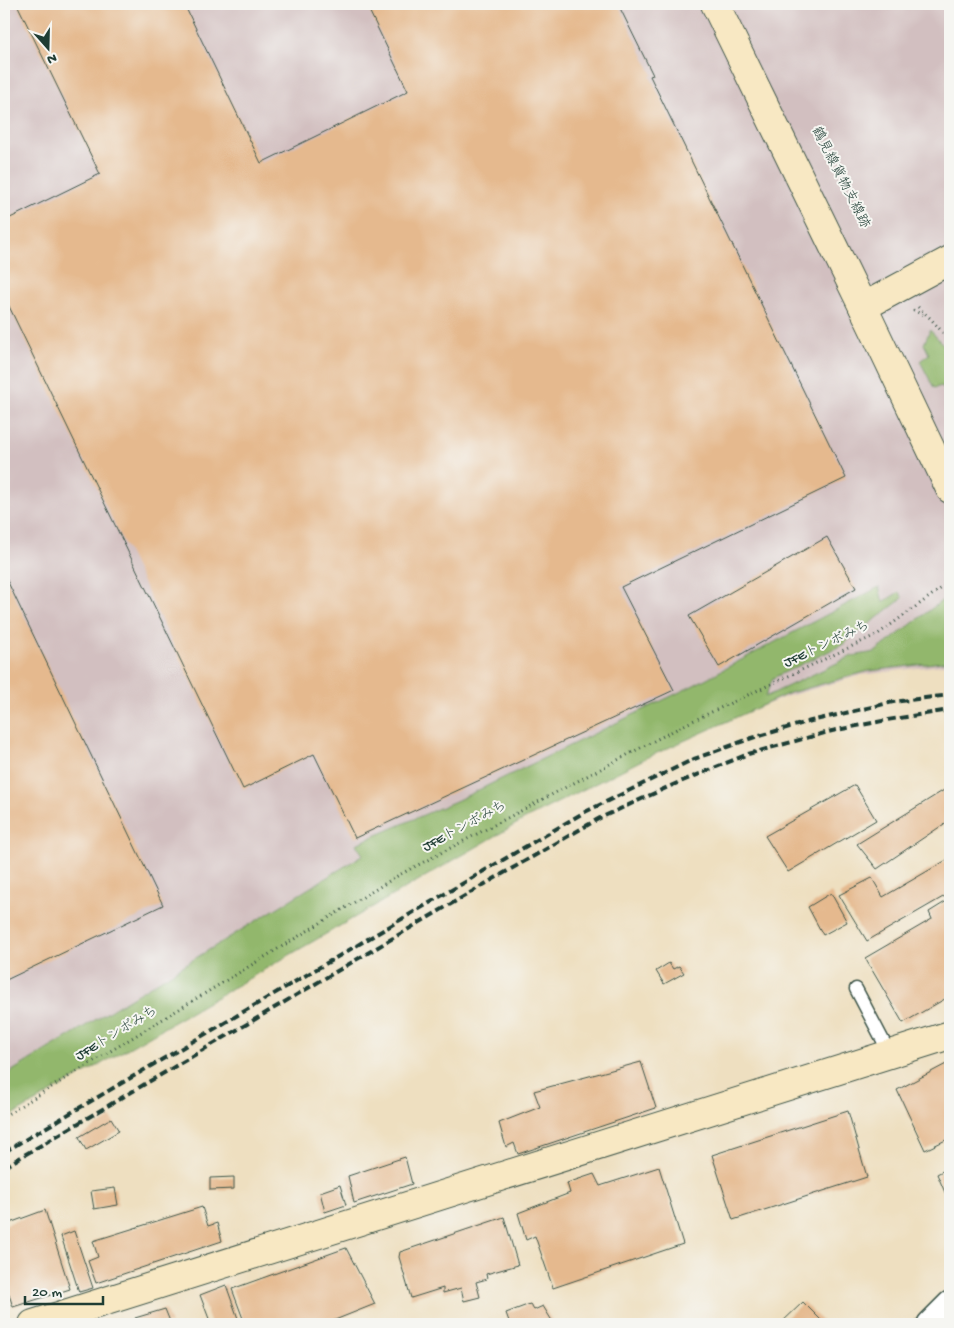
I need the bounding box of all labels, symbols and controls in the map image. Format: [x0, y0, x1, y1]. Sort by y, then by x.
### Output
north arrow [22, 22, 72, 72]
text: N [44, 48, 59, 67]
street label: 鶴見線貨物支線跡 [807, 124, 873, 232]
street label: JFEトンボみち [781, 618, 873, 672]
street label: JFEトンボみち [420, 798, 510, 856]
street label: JFEトンボみち [73, 1003, 161, 1065]
scale bar [25, 1273, 102, 1305]
text: 20 m [32, 1284, 62, 1302]

